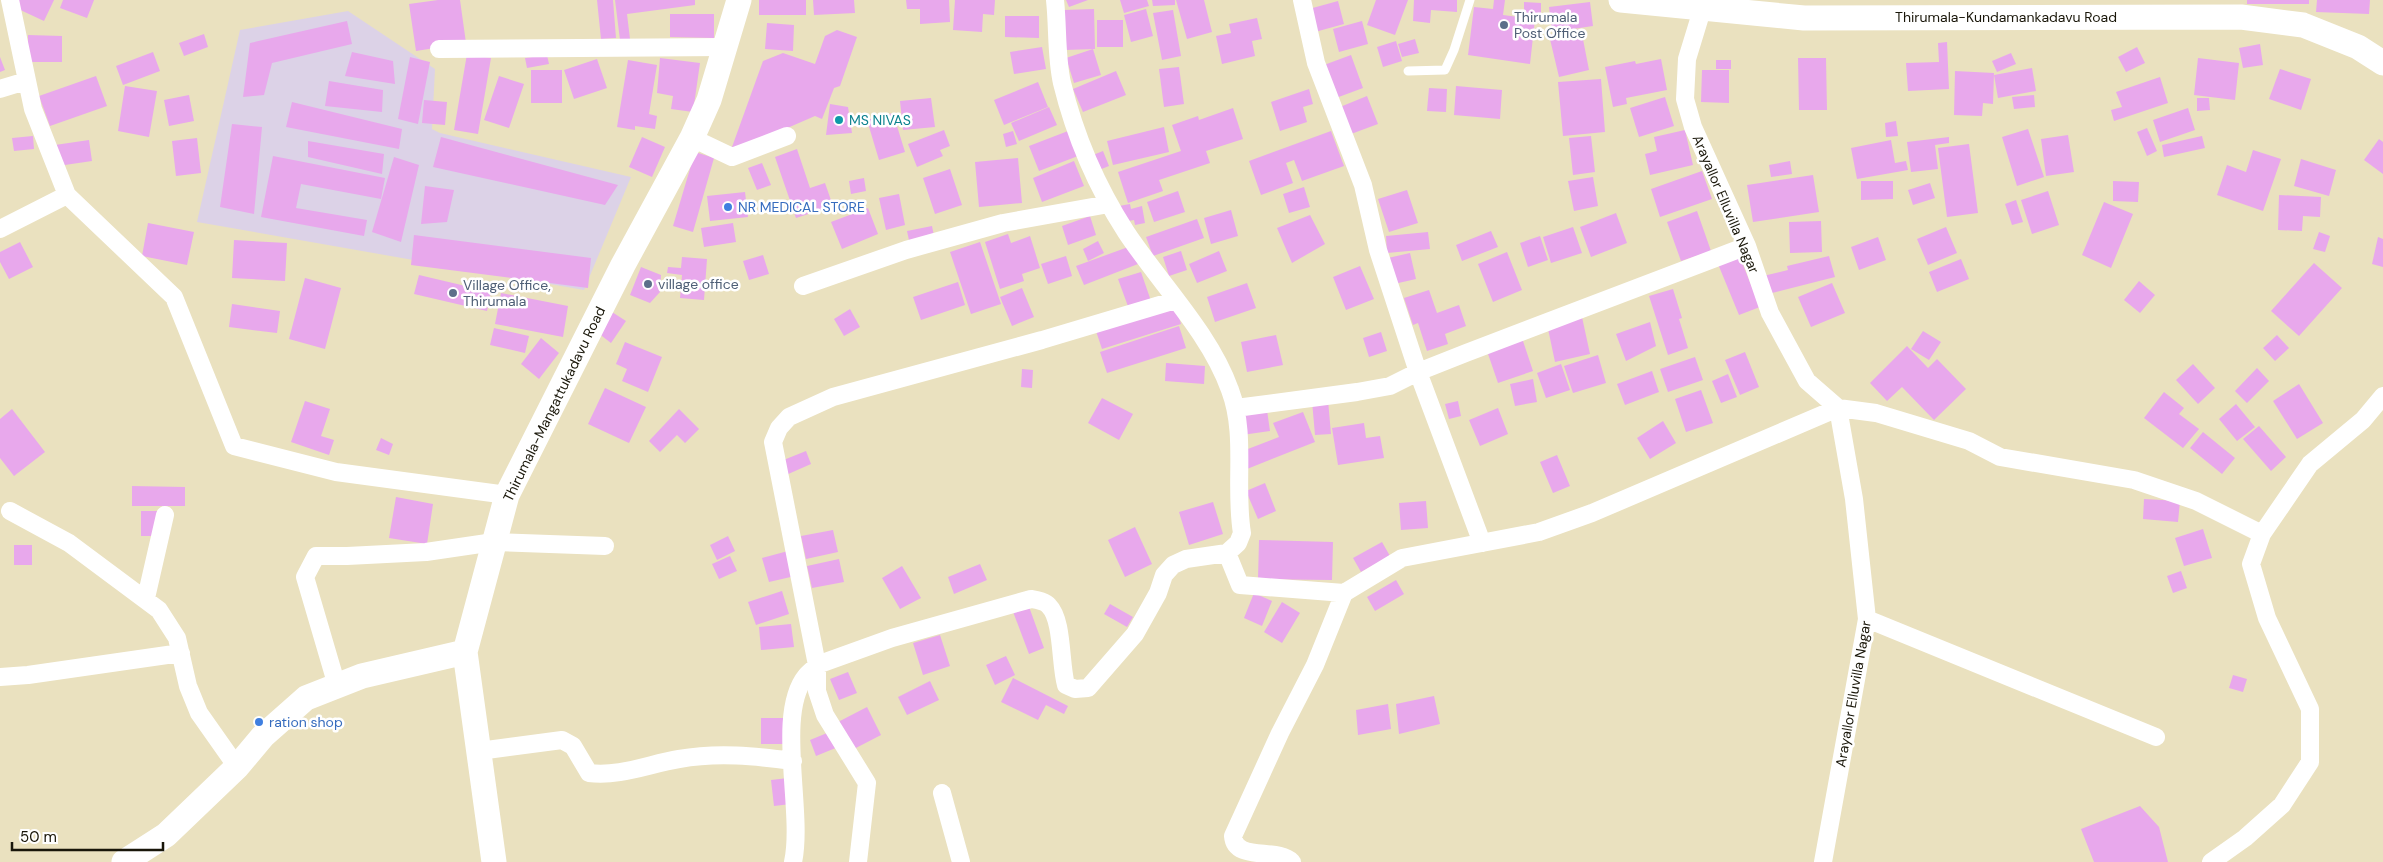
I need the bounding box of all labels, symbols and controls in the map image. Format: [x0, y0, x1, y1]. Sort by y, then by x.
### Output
place label: Thirumala Post Office [1514, 8, 1585, 42]
street label: Thirumala-Kundamankadavu Road [1895, 8, 2117, 26]
marker: Thirumala Post Office [1498, 19, 1510, 31]
place label: MS NIVAS [849, 111, 911, 129]
marker: MS NIVAS [833, 114, 845, 126]
street label: Arayallor Elluvilla Nagar [1689, 132, 1763, 276]
place label: NR MEDICAL STORE [738, 198, 865, 216]
marker: NR MEDICAL STORE [722, 201, 734, 213]
place label: village office [658, 275, 739, 293]
place label: Village Office, Thirumala [463, 276, 551, 310]
marker: village office [642, 278, 654, 290]
marker: Village Office, Thirumala [447, 287, 459, 299]
street label: Thirumala-Mangattukadavu Road [499, 303, 609, 505]
street label: Arayallor Elluvilla Nagar [1831, 619, 1875, 769]
place label: ration shop [269, 713, 343, 731]
marker: ration shop [253, 716, 265, 728]
scale bar [12, 820, 164, 852]
text: 50 m [20, 827, 57, 847]

